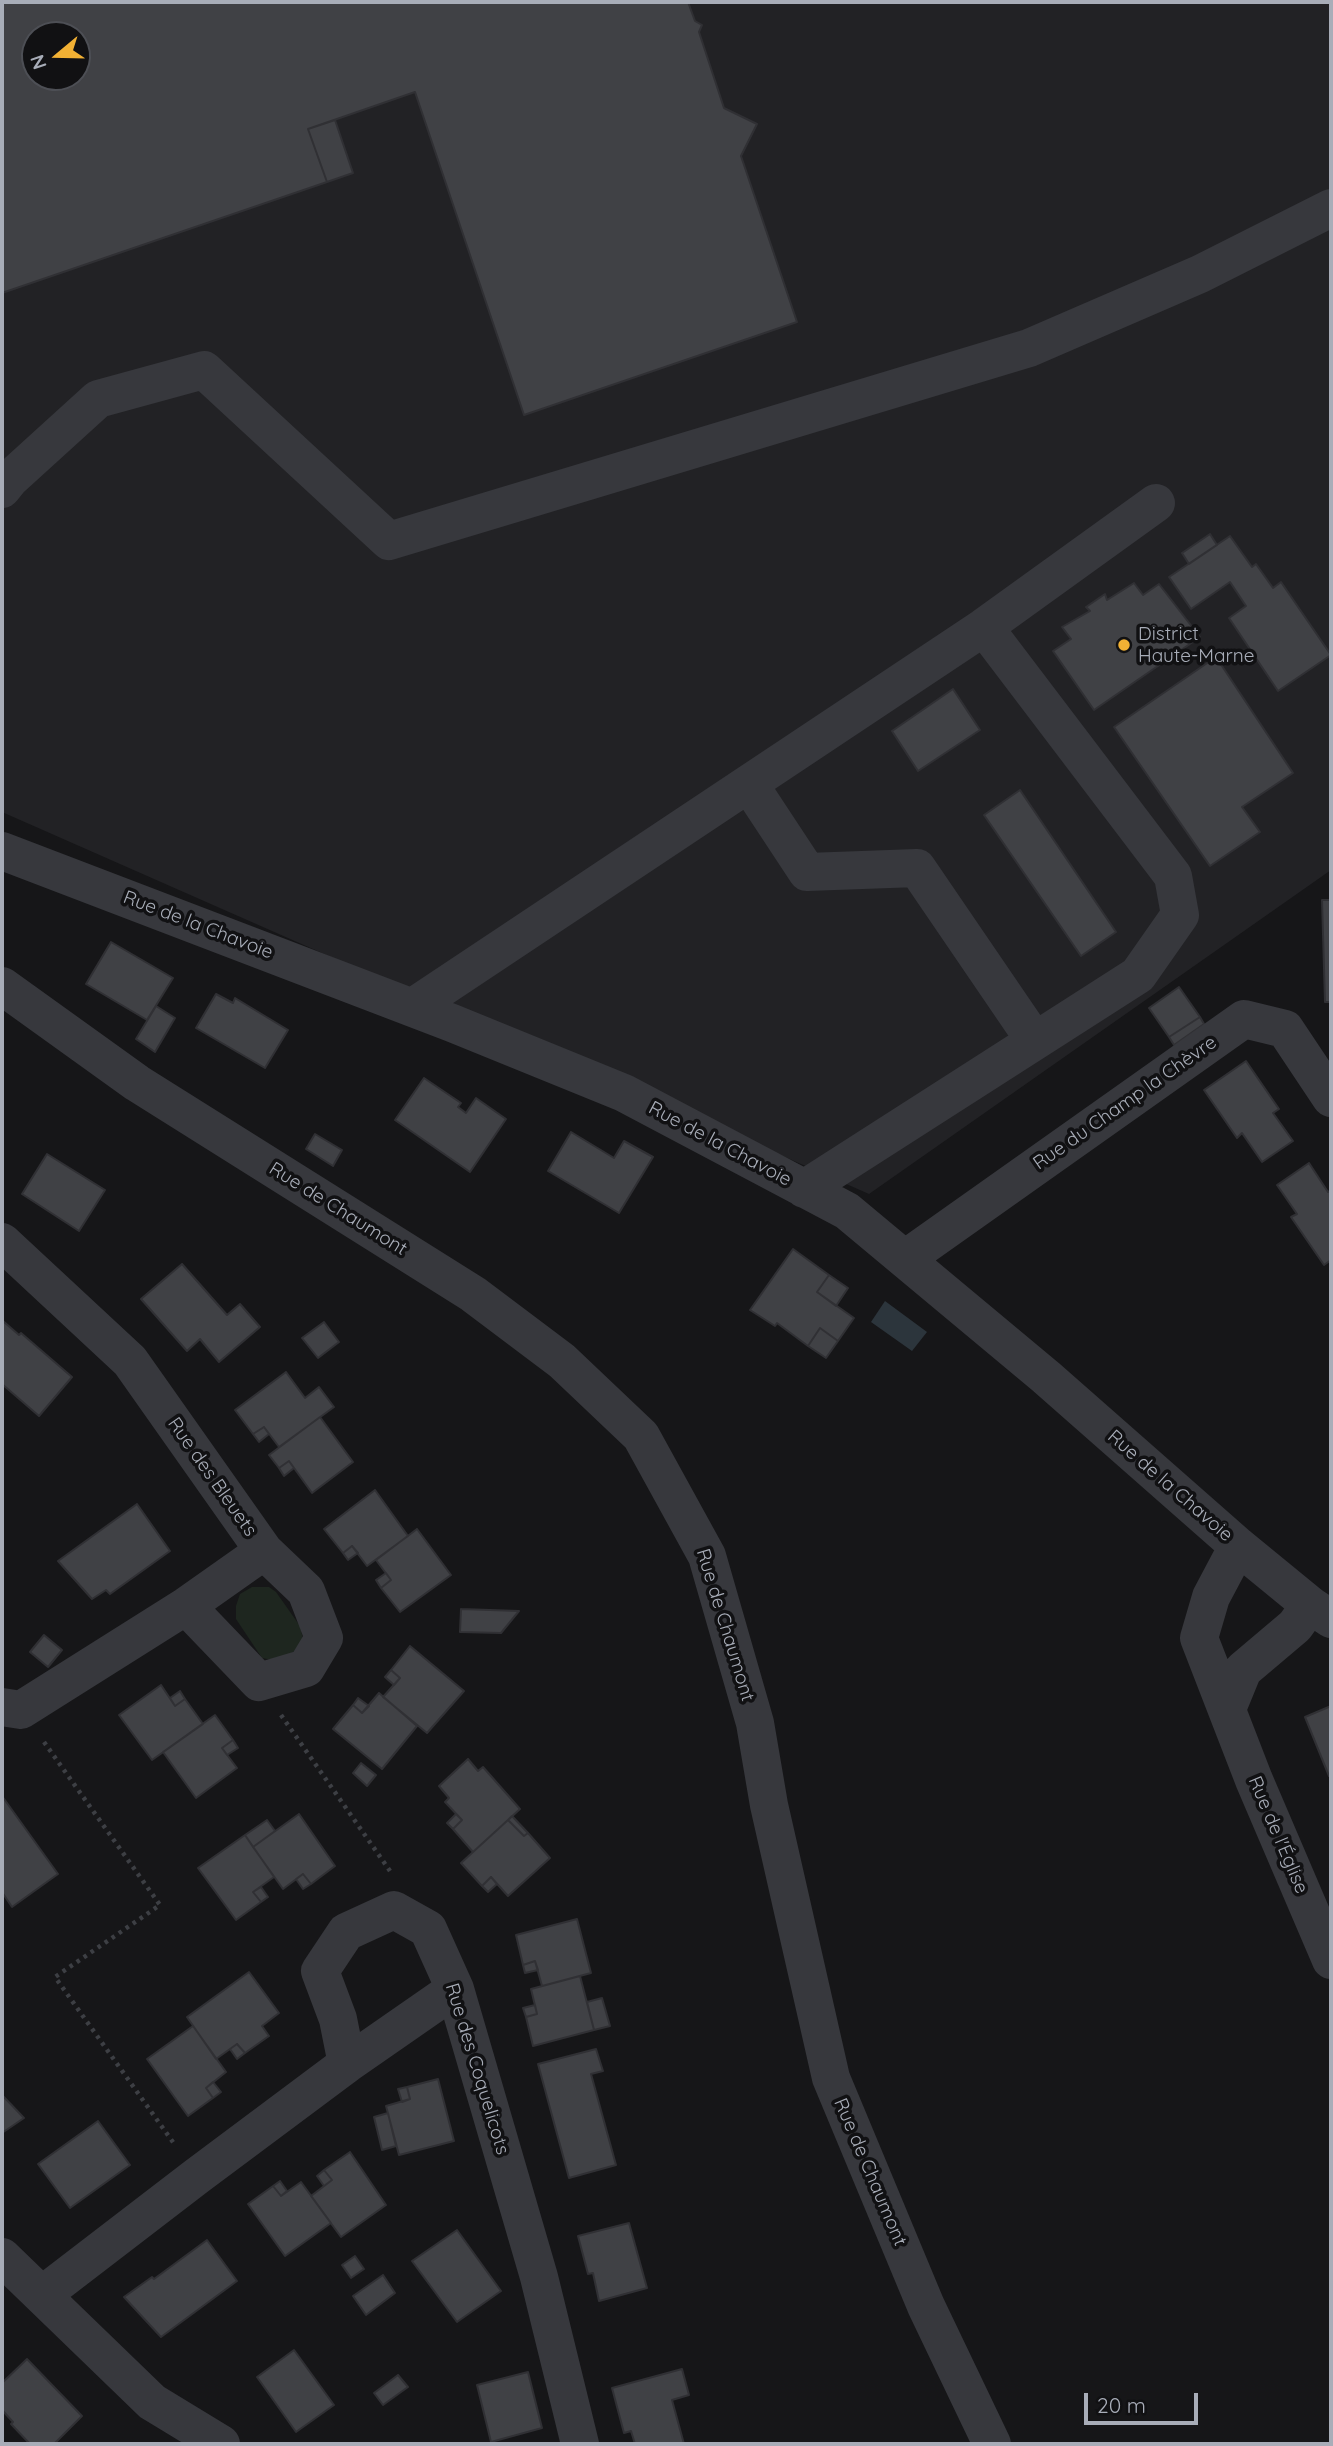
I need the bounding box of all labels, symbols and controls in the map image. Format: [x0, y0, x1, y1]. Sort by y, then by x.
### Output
north arrow [21, 21, 91, 91]
text: N [24, 52, 52, 73]
place label: District Haute-Marne [1138, 623, 1255, 667]
marker: District Haute-Marne [1116, 637, 1132, 653]
street label: Rue de la Chavoie [120, 886, 276, 964]
street label: Rue du Champ la Chèvre [1029, 1031, 1221, 1175]
street label: Rue de la Chavoie [645, 1097, 795, 1191]
street label: Rue de Chaumont [265, 1157, 411, 1261]
street label: Rue des Bleuets [162, 1413, 262, 1541]
street label: Rue de la Chavoie [1103, 1425, 1237, 1547]
street label: Rue de Chaumont [691, 1546, 759, 1704]
street label: Rue de l'Église [1243, 1773, 1313, 1897]
street label: Rue des Coquelicots [440, 1981, 514, 2157]
street label: Rue de Chaumont [829, 2095, 911, 2249]
scale bar [1088, 2380, 1202, 2424]
text: 20 m [1097, 2392, 1146, 2418]

